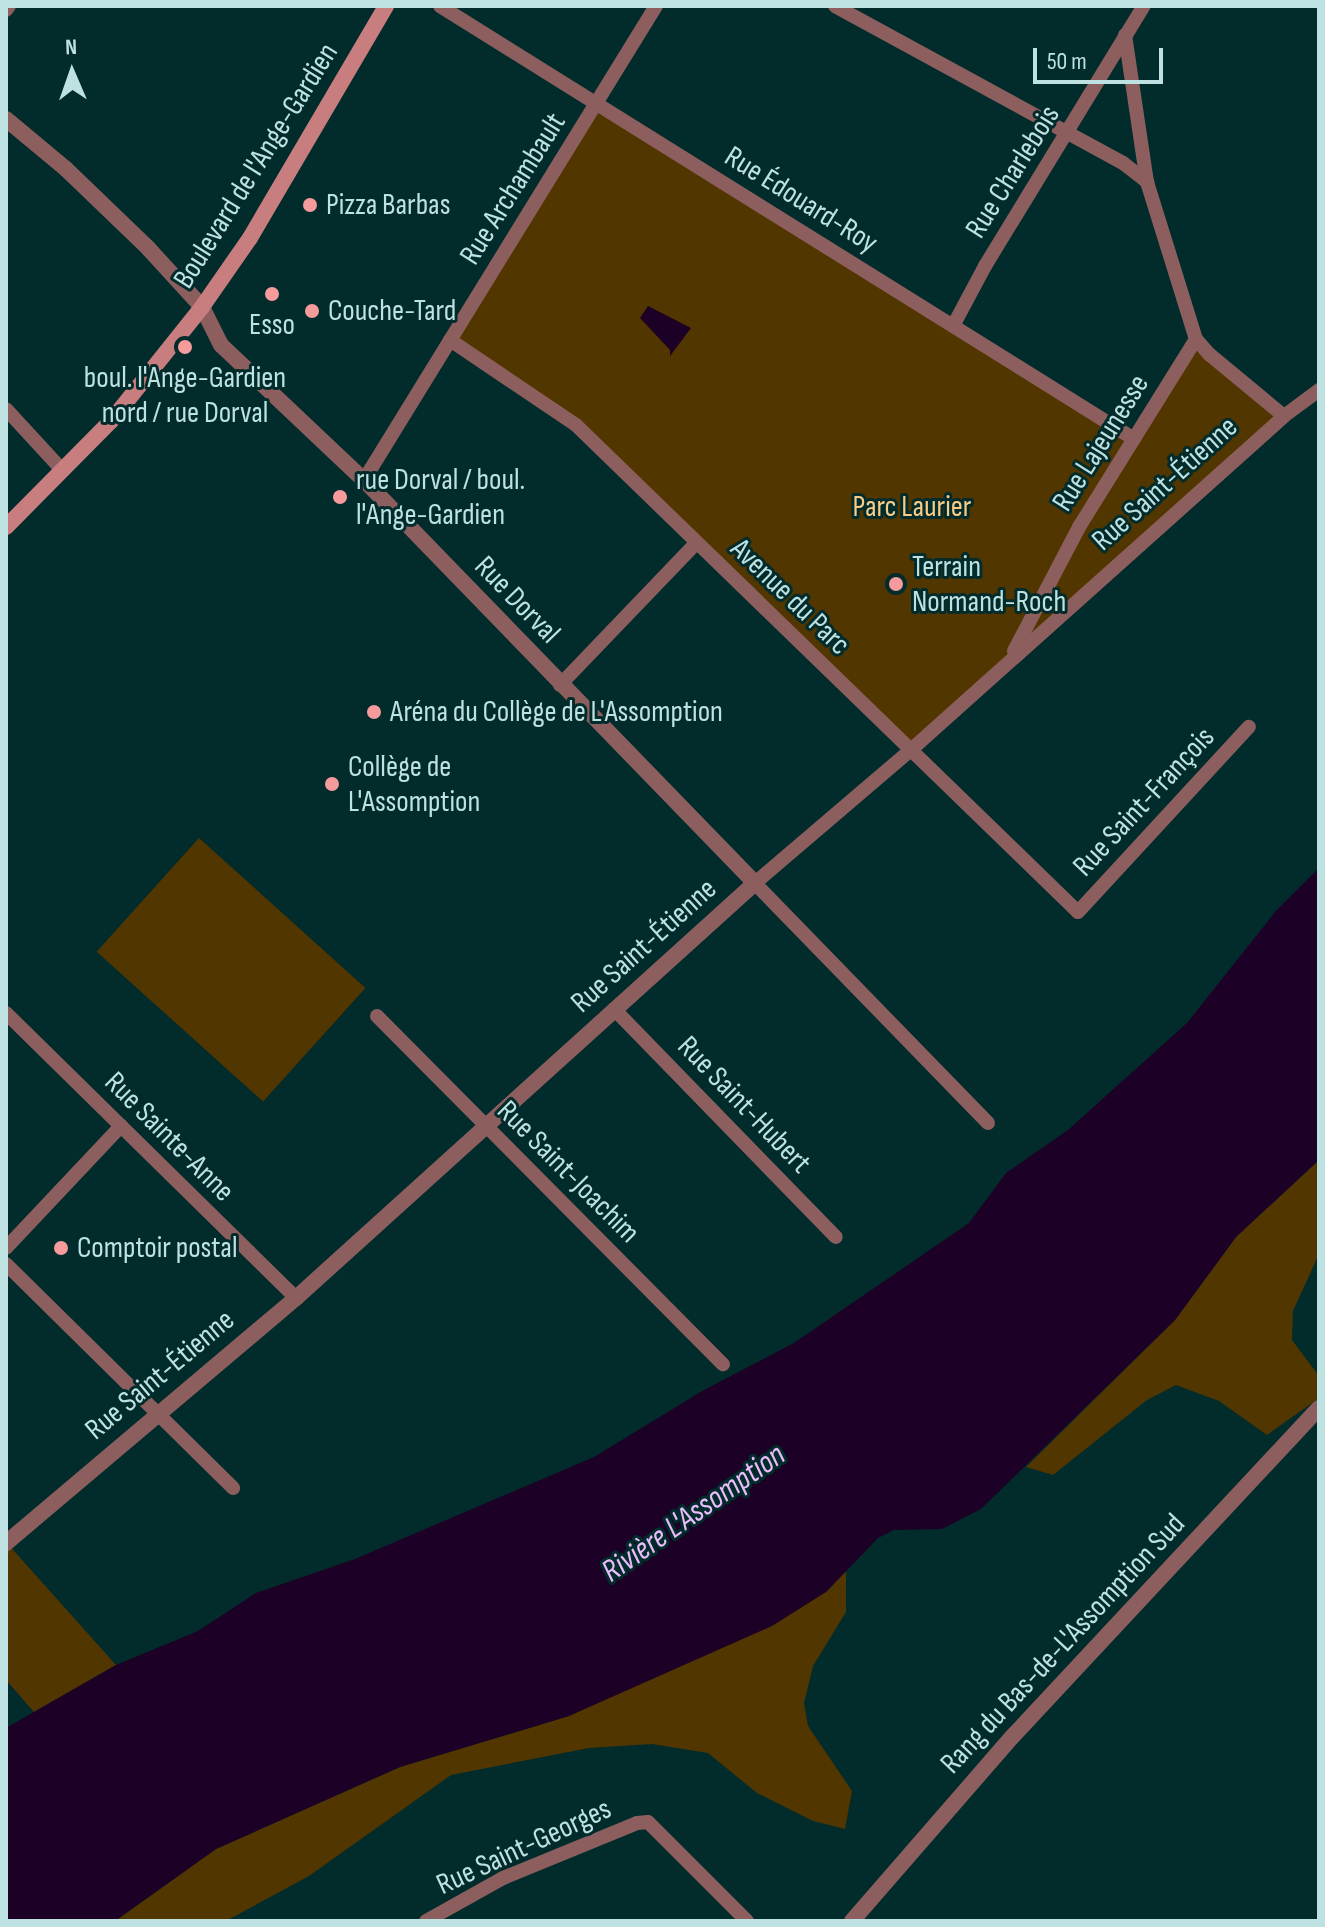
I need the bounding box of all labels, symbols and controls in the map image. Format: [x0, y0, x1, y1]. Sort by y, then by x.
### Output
north arrow [32, 32, 112, 112]
scale bar [1037, 32, 1167, 82]
text: N [65, 34, 77, 61]
street label: Boulevard de l'Ange-Gardien [166, 37, 346, 295]
text: 50 m [1047, 47, 1087, 76]
street label: Rue Charlebois [958, 99, 1068, 245]
street label: Rue Archambault [452, 107, 574, 271]
street label: Rue Édouard-Roy [718, 139, 884, 261]
place label: Pizza Barbas [326, 187, 450, 223]
marker: Pizza Barbas [301, 196, 319, 214]
marker: Esso [263, 285, 281, 303]
place label: Couche-Tard [328, 293, 456, 329]
marker: Couche-Tard [303, 302, 321, 320]
place label: Esso [249, 307, 295, 343]
marker: boul. l'Ange-Gardien nord / rue Dorval [176, 338, 194, 356]
place label: boul. l'Ange-Gardien nord / rue Dorval [84, 360, 286, 430]
street label: Rue Lajeunesse [1045, 368, 1157, 518]
street label: Rue Saint-Étienne [1085, 409, 1245, 559]
place label: rue Dorval / boul. l'Ange-Gardien [356, 462, 525, 532]
marker: rue Dorval / boul. l'Ange-Gardien [331, 488, 349, 506]
park label: Parc Laurier [853, 489, 971, 525]
street label: Avenue du Parc [723, 531, 857, 663]
street label: Rue Dorval [467, 549, 567, 651]
place label: Terrain Normand-Roch [912, 549, 1066, 620]
marker: Terrain Normand-Roch [887, 575, 905, 593]
place label: Aréna du Collège de L'Assomption [390, 694, 723, 730]
marker: Aréna du Collège de L'Assomption [365, 703, 383, 721]
street label: Rue Saint-François [1066, 720, 1222, 884]
place label: Collège de L'Assomption [348, 749, 480, 820]
marker: Collège de L'Assomption [323, 775, 341, 793]
street label: Rue Saint-Étienne [564, 871, 724, 1021]
street label: Rue Saint-Hubert [670, 1029, 818, 1181]
street label: Rue Sainte-Anne [97, 1065, 241, 1209]
street label: Rue Saint-Joachim [489, 1093, 647, 1251]
place label: Comptoir postal [77, 1230, 237, 1266]
marker: Comptoir postal [52, 1239, 70, 1257]
street label: Rue Saint-Étienne [78, 1302, 242, 1448]
water label: Rivière L'Assomption [595, 1437, 793, 1591]
street label: Rang du Bas-de-L'Assomption Sud [933, 1507, 1193, 1781]
street label: Rue Saint-Georges [431, 1791, 617, 1903]

